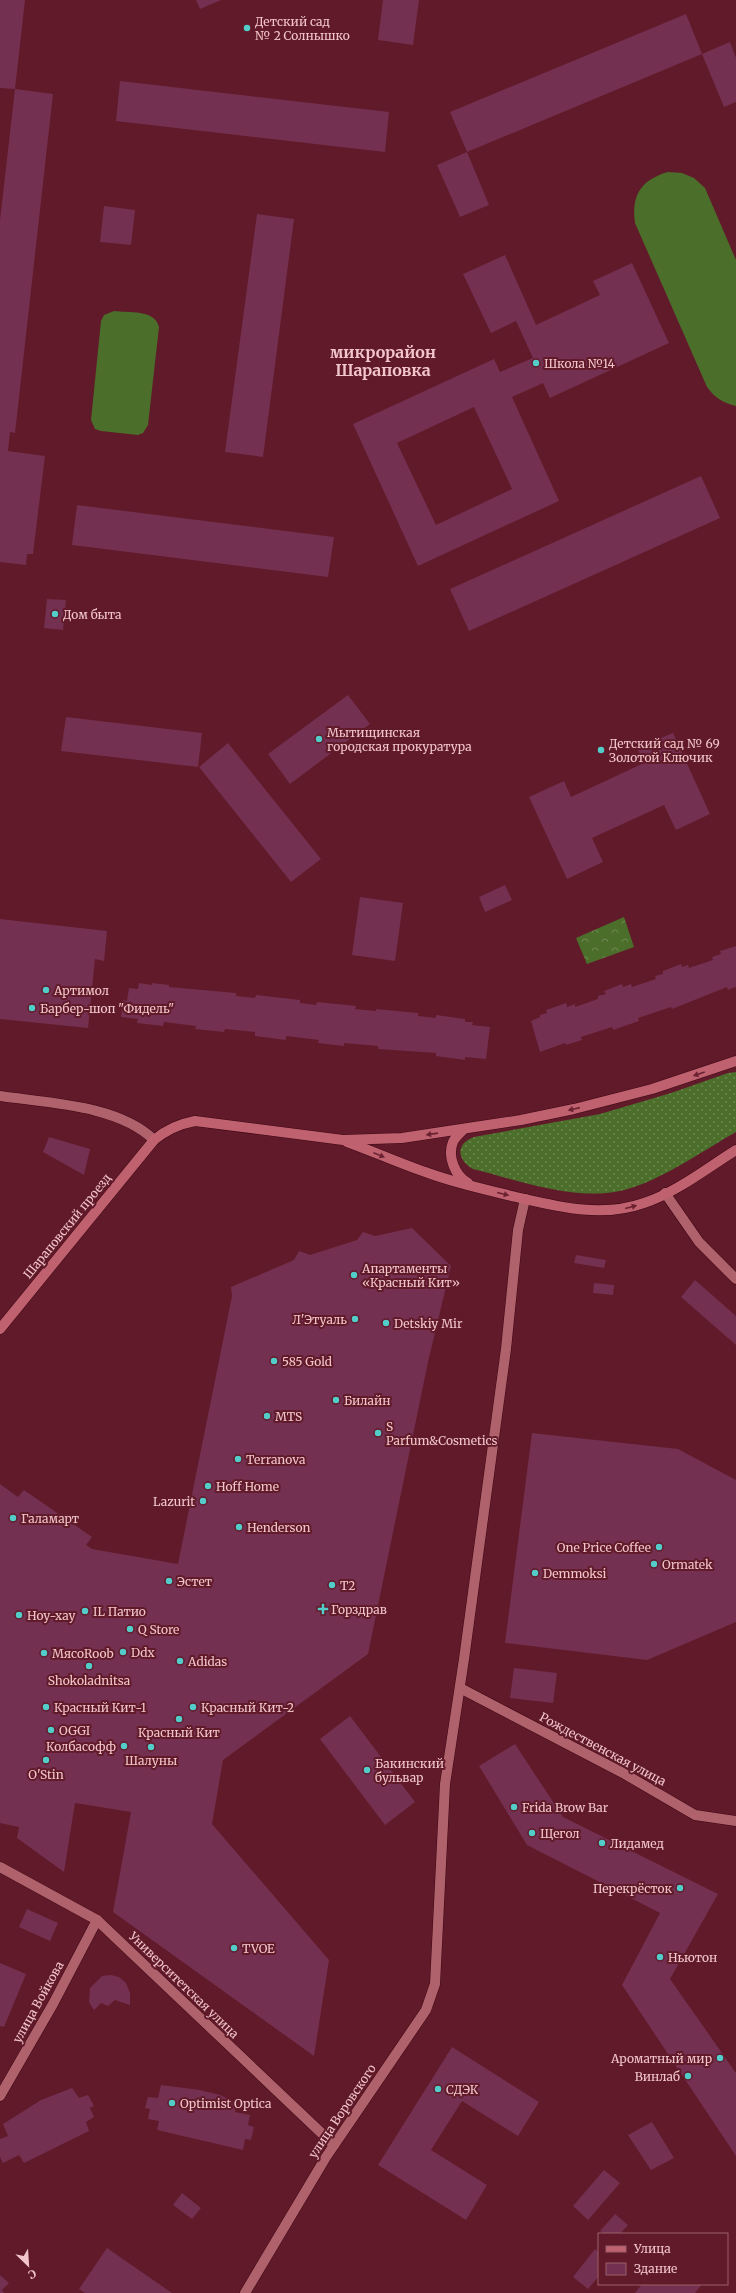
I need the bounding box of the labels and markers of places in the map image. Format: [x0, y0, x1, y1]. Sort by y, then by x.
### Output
place label: Детский сад № 2 Солнышко [255, 14, 350, 43]
marker: Детский сад № 2 Солнышко [242, 23, 252, 33]
place label: Школа №14 [544, 356, 616, 371]
marker: Школа №14 [531, 358, 541, 368]
place label: Дом быта [63, 607, 122, 622]
marker: Дом быта [50, 609, 60, 619]
place label: Мытищинская городская прокуратура [327, 725, 472, 754]
marker: Мытищинская городская прокуратура [314, 734, 324, 744]
place label: Детский сад № 69 Золотой Ключик [609, 736, 720, 765]
marker: Детский сад № 69 Золотой Ключик [596, 745, 606, 755]
place label: Артимол [53, 983, 109, 998]
marker: Артимол [41, 985, 51, 995]
place label: Барбер-шоп "Фидель" [40, 1001, 174, 1016]
marker: Барбер-шоп "Фидель" [27, 1003, 37, 1013]
place label: Апартаменты «Красный Кит» [361, 1261, 460, 1290]
marker: Апартаменты «Красный Кит» [349, 1270, 359, 1280]
place label: Л'Этуаль [292, 1312, 347, 1327]
marker: Л'Этуаль [350, 1314, 360, 1324]
place label: Detskiy Mir [394, 1316, 463, 1331]
marker: Detskiy Mir [381, 1318, 391, 1328]
place label: 585 Gold [282, 1354, 332, 1369]
marker: 585 Gold [269, 1356, 279, 1366]
place label: Билайн [344, 1393, 391, 1408]
marker: Билайн [331, 1395, 341, 1405]
place label: MTS [275, 1409, 302, 1424]
marker: MTS [262, 1411, 272, 1421]
place label: S Parfum&Cosmetics [386, 1419, 498, 1448]
marker: S Parfum&Cosmetics [373, 1428, 383, 1438]
place label: Terranova [246, 1452, 306, 1467]
marker: Terranova [233, 1454, 243, 1464]
place label: Hoff Home [216, 1479, 279, 1494]
marker: Hoff Home [203, 1481, 213, 1491]
place label: Lazurit [153, 1494, 195, 1509]
marker: Lazurit [198, 1496, 208, 1506]
place label: Галамарт [21, 1511, 79, 1526]
marker: Галамарт [8, 1513, 18, 1523]
place label: Henderson [247, 1520, 310, 1535]
marker: Henderson [234, 1522, 244, 1532]
place label: One Price Coffee [557, 1540, 651, 1555]
marker: One Price Coffee [654, 1542, 664, 1552]
place label: Ormatek [662, 1557, 713, 1572]
marker: Ormatek [649, 1559, 659, 1569]
place label: Demmoksi [543, 1566, 607, 1581]
marker: Demmoksi [530, 1568, 540, 1578]
place label: Эстет [177, 1574, 212, 1589]
marker: Эстет [164, 1576, 174, 1586]
place label: T2 [340, 1578, 355, 1593]
marker: T2 [327, 1580, 337, 1590]
place label: Горздрав [331, 1602, 387, 1617]
place label: IL Патио [93, 1604, 146, 1619]
marker: Горздрав [318, 1604, 328, 1614]
marker: IL Патио [80, 1606, 90, 1616]
place label: Ноу-хау [27, 1608, 75, 1623]
marker: Ноу-хау [14, 1610, 24, 1620]
place label: Q Store [138, 1622, 179, 1637]
marker: Q Store [125, 1624, 135, 1634]
place label: Ddx [131, 1645, 156, 1660]
place label: МясоRoob [52, 1646, 114, 1661]
marker: Ddx [118, 1647, 128, 1657]
marker: МясоRoob [39, 1648, 49, 1658]
place label: Adidas [187, 1654, 227, 1669]
marker: Adidas [175, 1656, 185, 1666]
marker: Shokoladnitsa [84, 1661, 94, 1671]
place label: Shokoladnitsa [48, 1673, 131, 1688]
place label: Красный Кит-1 [54, 1700, 147, 1715]
place label: Красный Кит-2 [201, 1700, 294, 1715]
marker: Красный Кит-1 [41, 1702, 51, 1712]
marker: Красный Кит-2 [188, 1702, 198, 1712]
marker: Красный Кит [174, 1714, 184, 1724]
place label: OGGI [59, 1723, 90, 1738]
marker: OGGI [46, 1725, 56, 1735]
place label: Красный Кит [138, 1725, 220, 1740]
place label: Колбасофф [46, 1739, 116, 1754]
marker: Колбасофф [119, 1741, 129, 1751]
marker: Шалуны [146, 1742, 156, 1752]
place label: Шалуны [125, 1753, 177, 1768]
marker: O'Stin [41, 1755, 51, 1765]
place label: Бакинский бульвар [375, 1756, 444, 1785]
marker: Бакинский бульвар [362, 1765, 372, 1775]
place label: O'Stin [28, 1767, 64, 1782]
place label: Frida Brow Bar [522, 1800, 609, 1815]
marker: Frida Brow Bar [509, 1802, 519, 1812]
place label: Щегол [540, 1826, 580, 1841]
marker: Щегол [527, 1828, 537, 1838]
place label: Лидамед [610, 1836, 664, 1851]
marker: Лидамед [597, 1838, 607, 1848]
place label: Перекрёсток [593, 1881, 672, 1896]
marker: Перекрёсток [675, 1883, 685, 1893]
place label: TVOE [242, 1941, 275, 1956]
marker: TVOE [229, 1943, 239, 1953]
place label: Ньютон [668, 1950, 717, 1965]
marker: Ньютон [655, 1952, 665, 1962]
place label: Ароматный мир [610, 2051, 712, 2066]
marker: Ароматный мир [715, 2053, 725, 2063]
place label: Винлаб [635, 2069, 680, 2084]
marker: Винлаб [683, 2071, 693, 2081]
place label: СДЭК [446, 2082, 479, 2097]
marker: СДЭК [433, 2084, 443, 2094]
place label: Optimist Optica [180, 2096, 272, 2111]
marker: Optimist Optica [167, 2098, 177, 2108]

